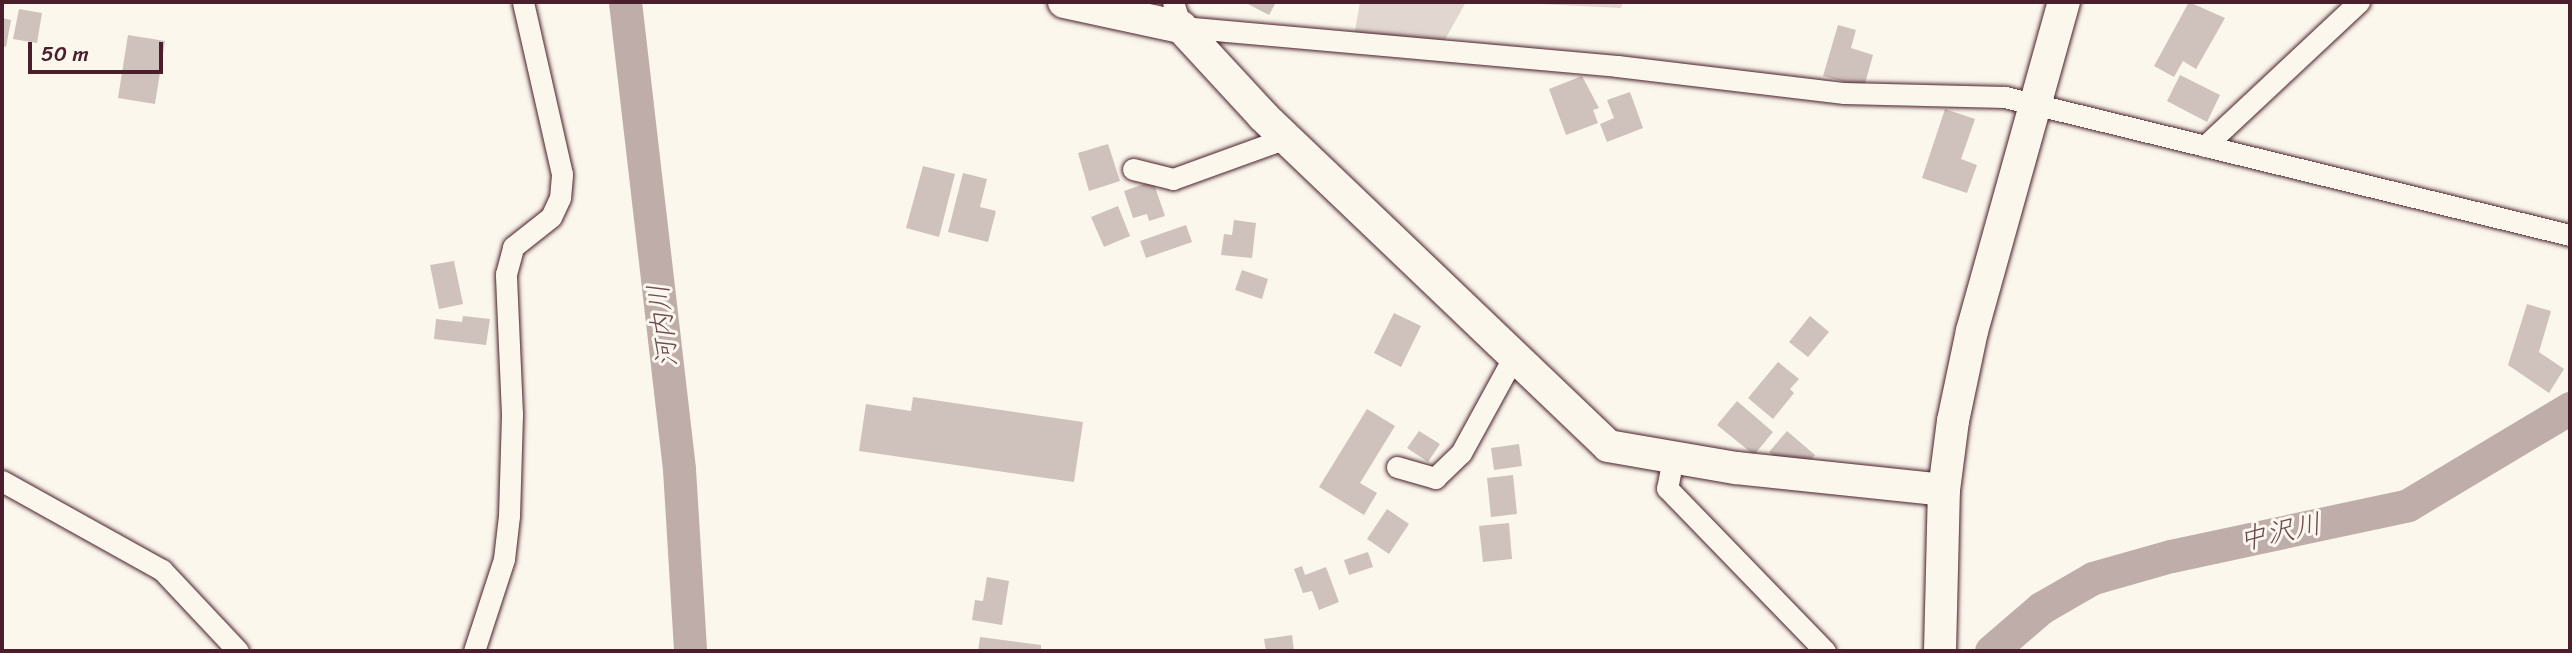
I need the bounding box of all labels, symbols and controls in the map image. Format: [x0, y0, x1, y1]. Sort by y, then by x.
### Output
scale bar [32, 28, 166, 72]
text: 50 m [41, 35, 89, 73]
water label: 河内川 [641, 282, 685, 370]
water label: 中沢川 [2235, 507, 2325, 557]

